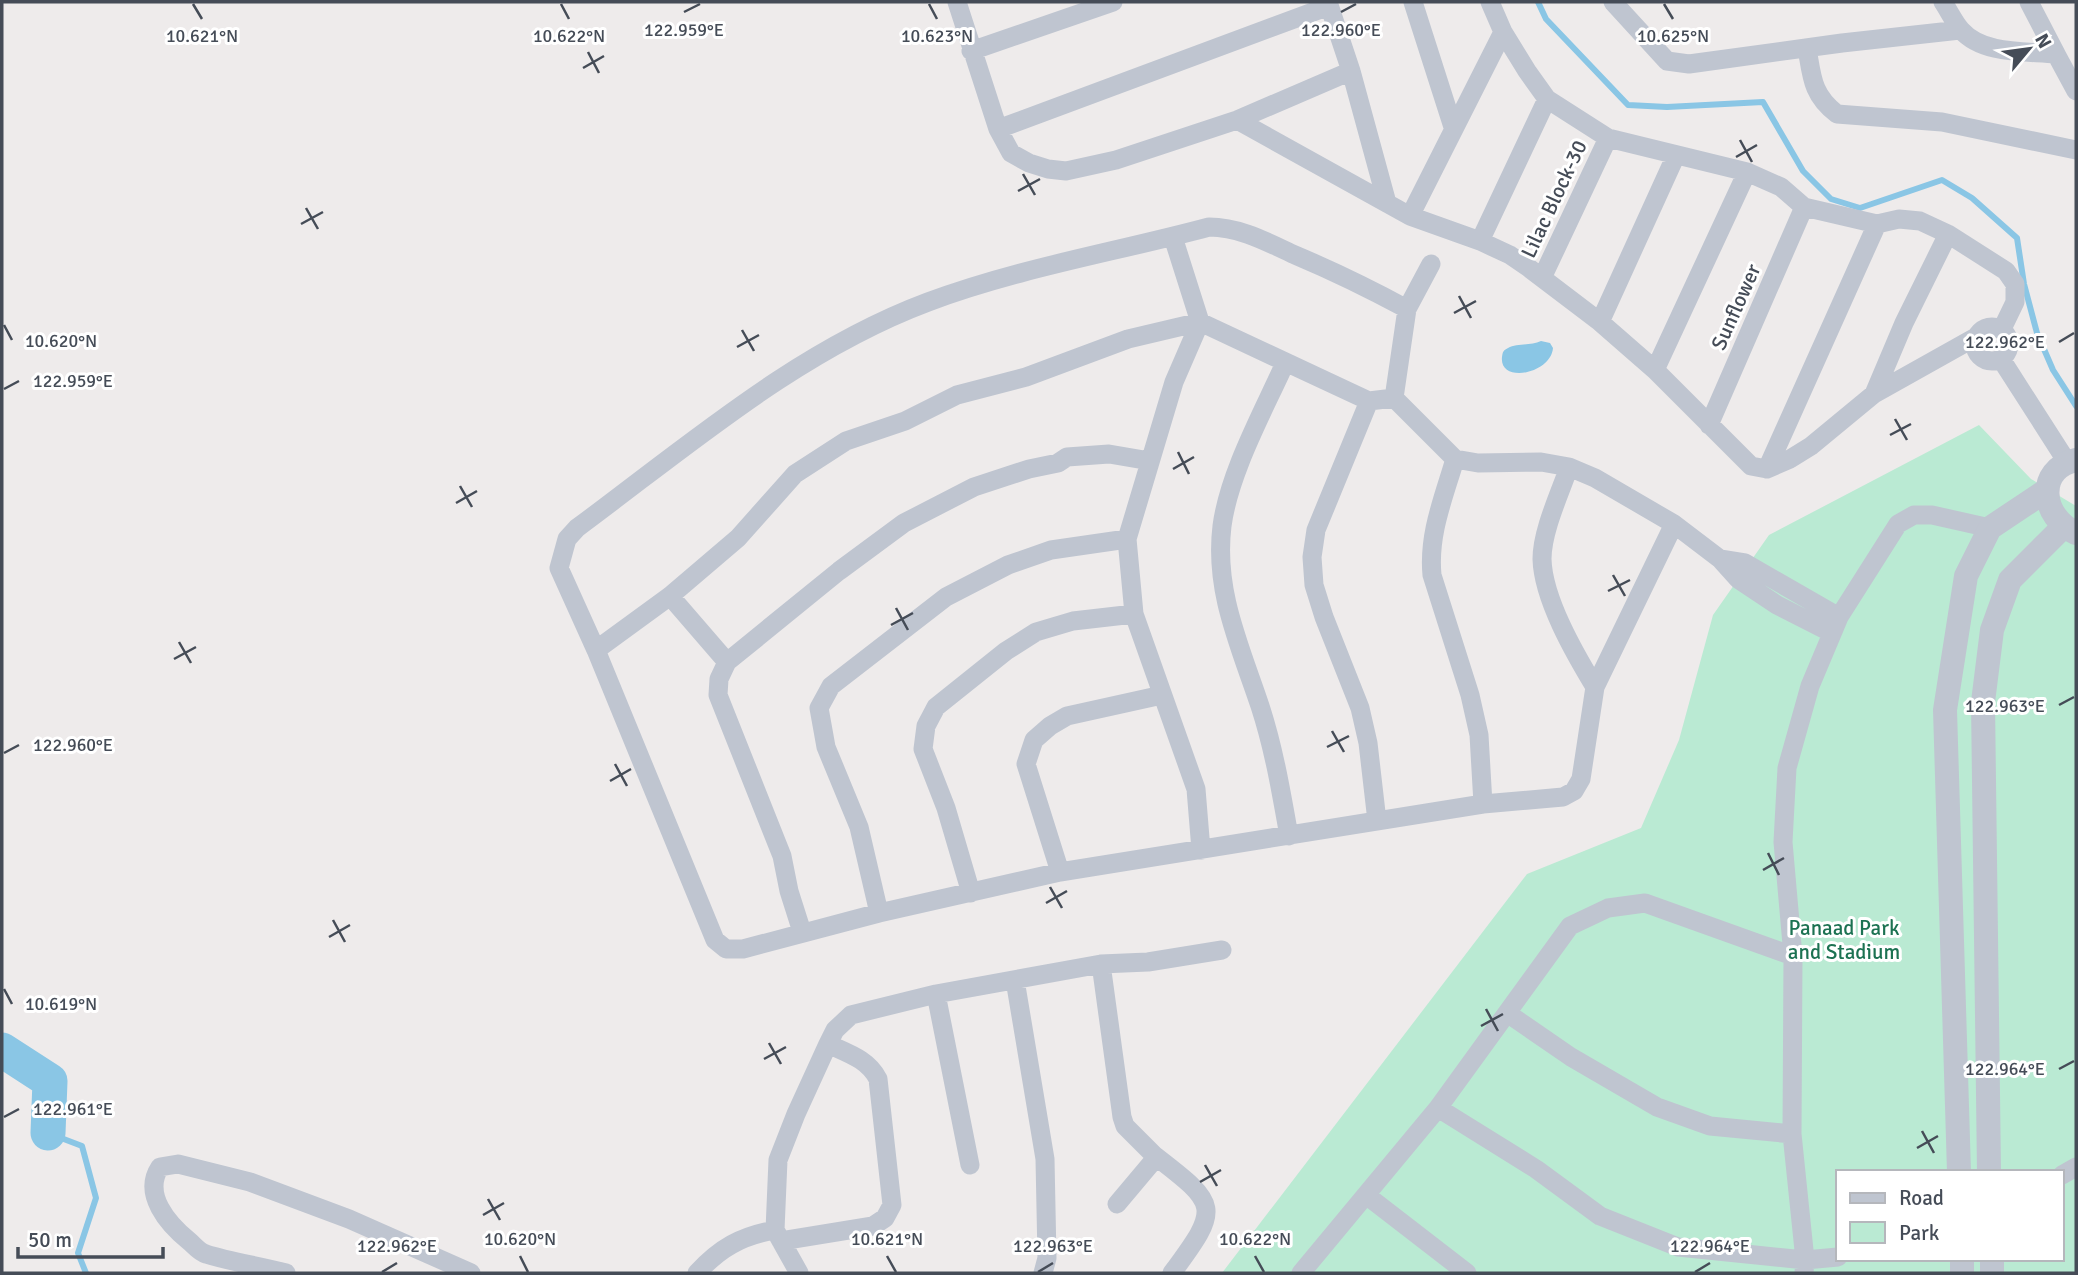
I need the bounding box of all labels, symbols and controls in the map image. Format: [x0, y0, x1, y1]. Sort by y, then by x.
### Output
north arrow [1994, 14, 2064, 84]
text: 122.959°E [644, 19, 724, 41]
text: 122.960°E [1301, 19, 1381, 41]
text: 10.621°N [166, 25, 238, 47]
text: 10.622°N [533, 25, 605, 47]
text: 10.623°N [901, 25, 973, 47]
text: 10.625°N [1637, 25, 1709, 47]
text: N [2029, 30, 2057, 53]
street label: Lilac Block-30 [1515, 136, 1593, 262]
street label: Sunflower [1706, 260, 1767, 354]
text: 10.620°N [25, 330, 97, 352]
text: 122.962°E [1965, 331, 2045, 353]
text: 122.959°E [33, 370, 113, 392]
text: 122.963°E [1965, 695, 2045, 717]
text: 122.960°E [33, 734, 113, 756]
park label: Panaad Park and Stadium [1788, 915, 1900, 965]
text: 10.619°N [25, 993, 97, 1015]
text: 122.964°E [1965, 1058, 2045, 1080]
text: 122.961°E [33, 1098, 113, 1120]
legend [1836, 1170, 2064, 1261]
text: Road [1899, 1185, 1944, 1211]
scale bar [18, 1216, 163, 1260]
text: Park [1899, 1220, 1940, 1246]
text: 50 m [28, 1227, 72, 1253]
text: 10.620°N [484, 1228, 556, 1250]
text: 10.621°N [851, 1228, 923, 1250]
text: 10.622°N [1219, 1228, 1291, 1250]
text: 122.962°E [357, 1235, 437, 1257]
text: 122.963°E [1013, 1235, 1093, 1257]
text: 122.964°E [1670, 1235, 1750, 1257]

